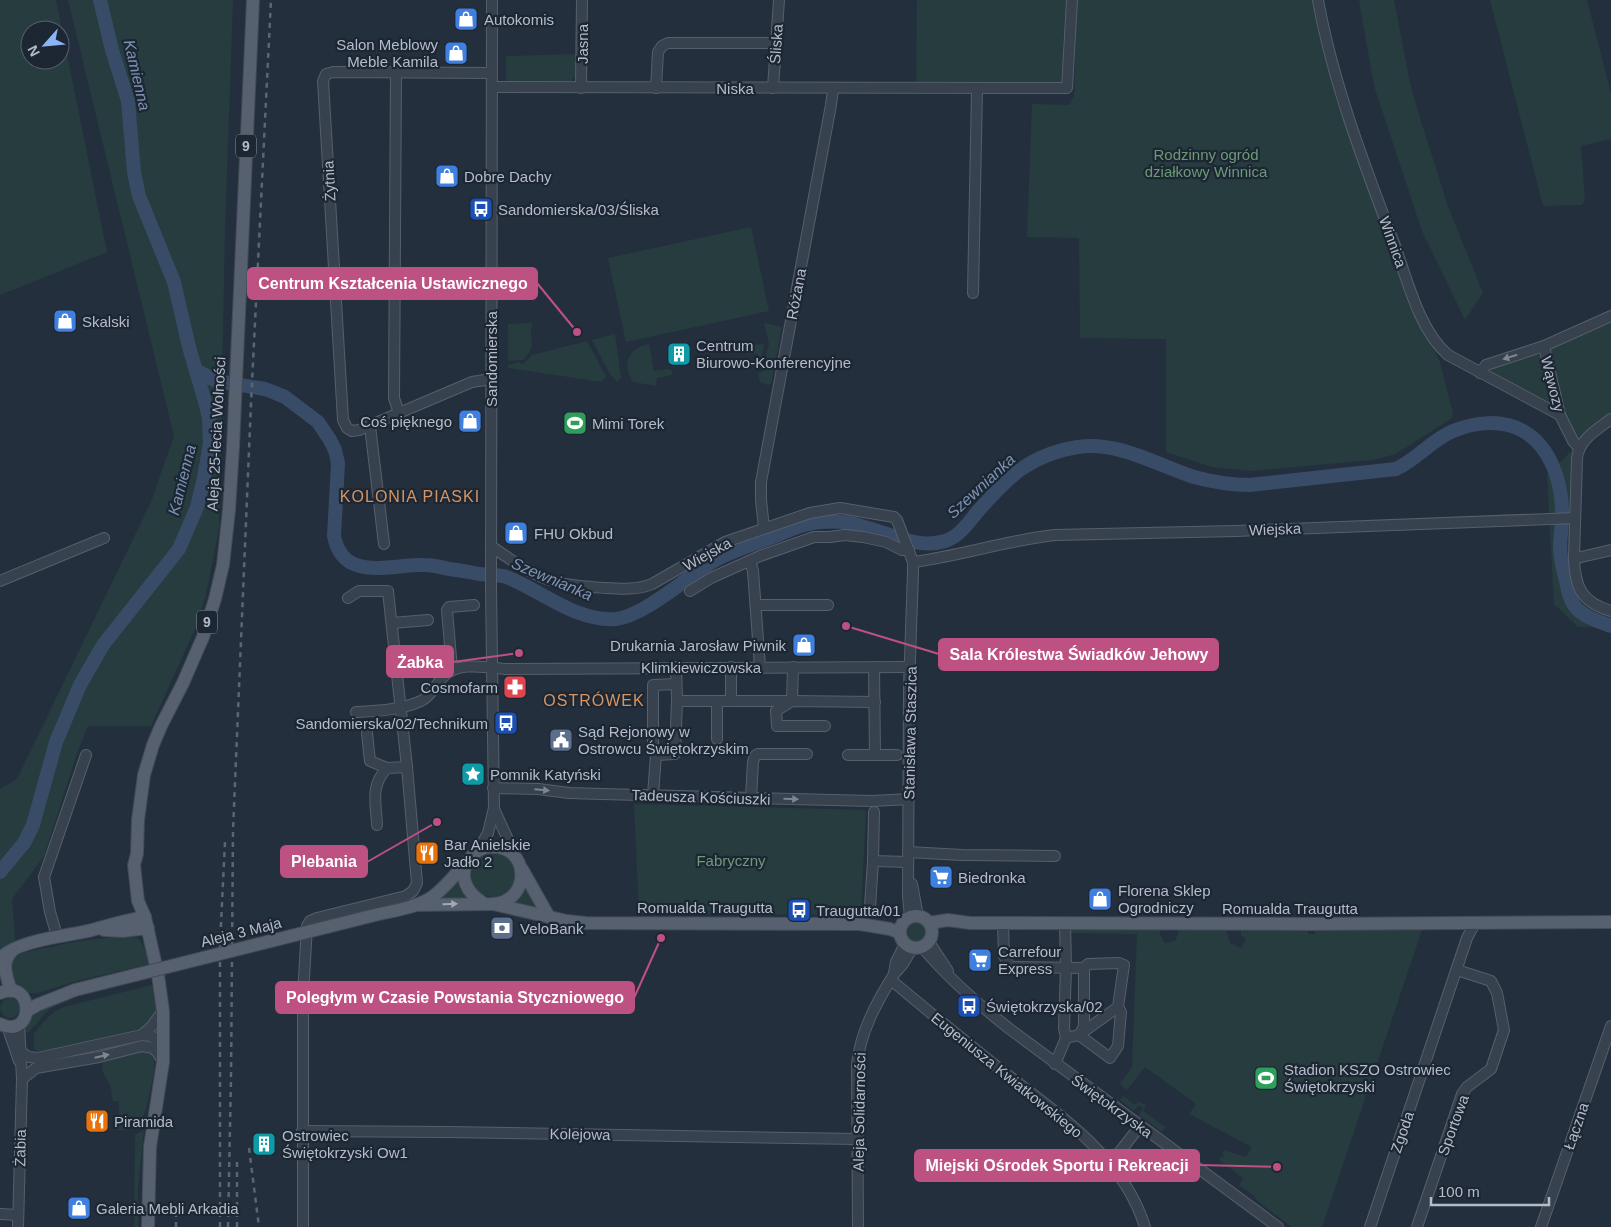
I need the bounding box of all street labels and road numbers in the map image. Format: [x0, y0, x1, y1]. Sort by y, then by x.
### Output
street label: Jasna [574, 23, 591, 64]
street label: Śliska [766, 23, 786, 65]
street label: Niska [716, 80, 754, 97]
road number: 9 [236, 134, 256, 158]
street label: Żytnia [319, 160, 339, 202]
street label: Winnica [1376, 214, 1410, 271]
street label: Różana [783, 266, 809, 321]
street label: Sandomierska [483, 310, 500, 407]
street label: Wąwozy [1538, 354, 1568, 414]
street label: Aleja 25-lecia Wolności [203, 356, 229, 512]
street label: Wiejska [1248, 520, 1302, 538]
street label: Wiejska [680, 534, 735, 574]
road number: 9 [197, 610, 217, 634]
street label: Klimkiewiczowska [641, 659, 762, 676]
street label: Stanisława Staszica [900, 666, 920, 800]
street label: Tadeusza Kościuszki [631, 786, 771, 808]
street label: Romualda Traugutta [637, 899, 774, 916]
street label: Romualda Traugutta [1222, 900, 1359, 917]
street label: Aleja 3 Maja [199, 914, 284, 950]
street label: Eugeniusza Kwiatkowskiego [928, 1009, 1086, 1141]
street label: Aleja Solidarności [849, 1052, 869, 1172]
street label: Świętokrzyska [1068, 1071, 1156, 1141]
street label: Sportowa [1434, 1092, 1472, 1158]
street label: Łączna [1560, 1100, 1592, 1152]
street label: Zgoda [1387, 1109, 1417, 1155]
street label: Kolejowa [549, 1125, 611, 1143]
street label: Żabia [11, 1128, 29, 1167]

